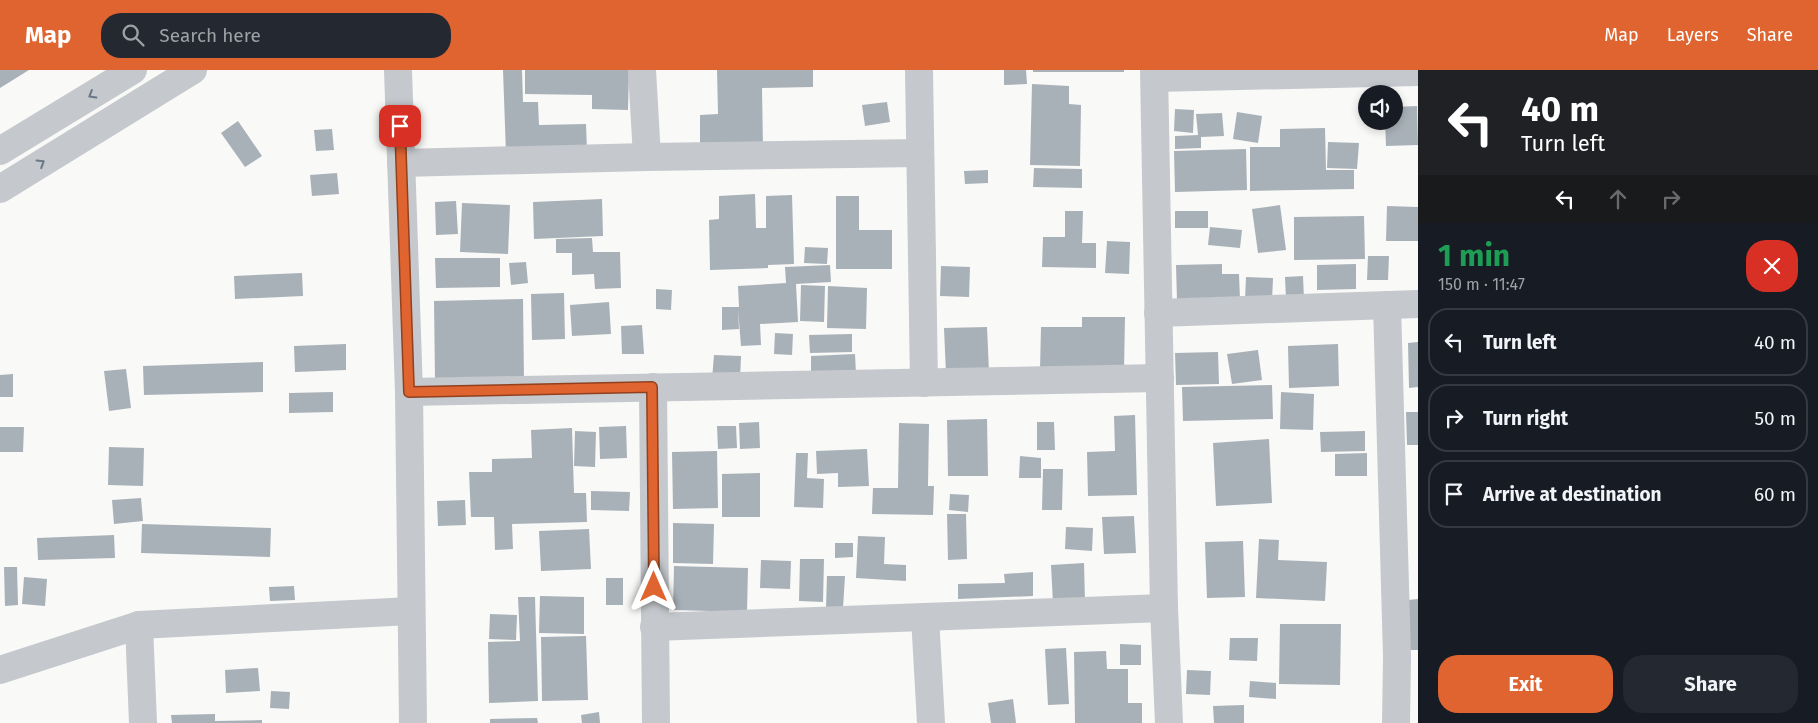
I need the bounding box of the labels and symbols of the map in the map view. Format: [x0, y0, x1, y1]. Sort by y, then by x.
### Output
one-way arrow [88, 89, 97, 99]
pin [379, 105, 421, 147]
one-way arrow [36, 160, 45, 170]
position arrow [627, 560, 679, 612]

